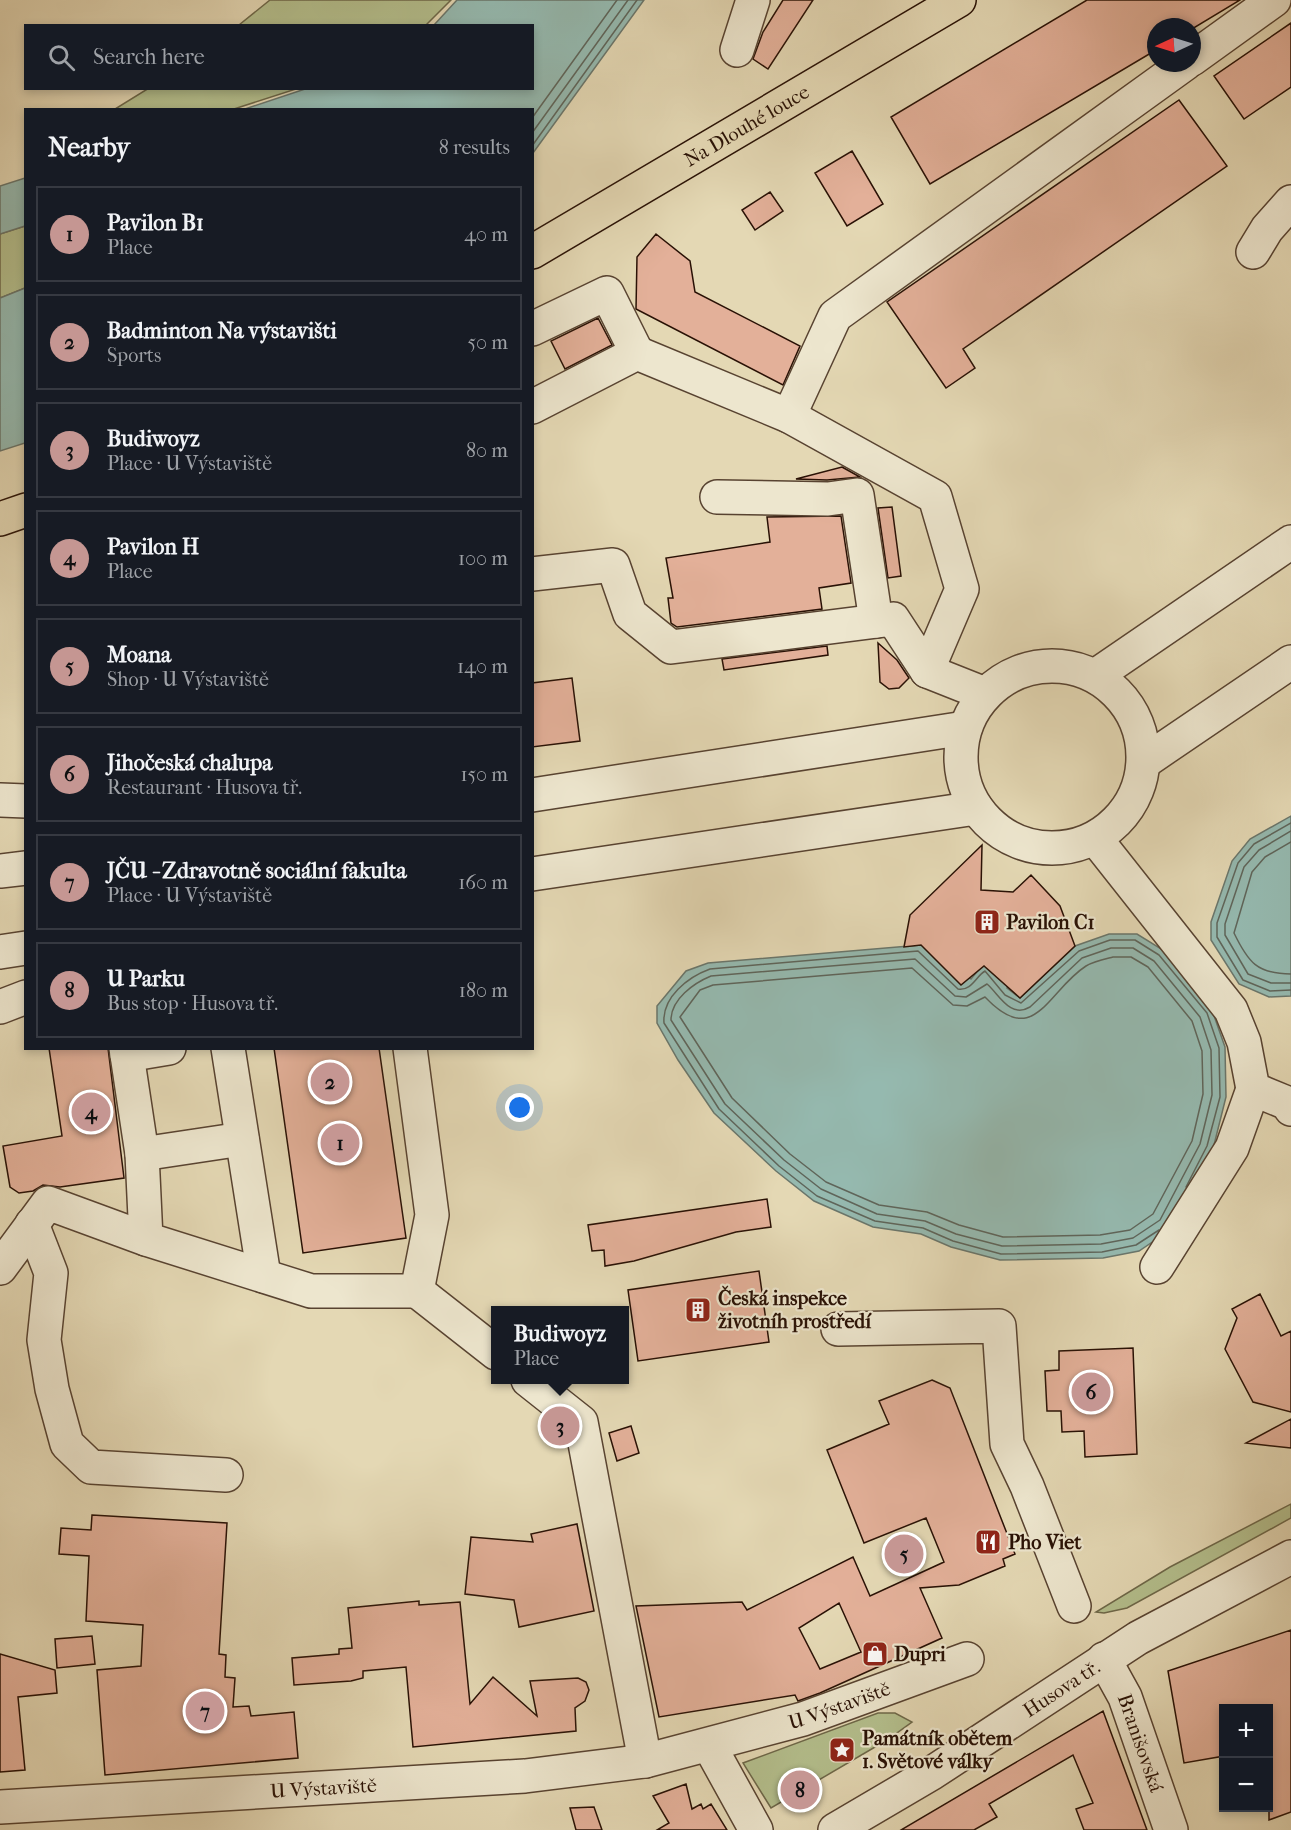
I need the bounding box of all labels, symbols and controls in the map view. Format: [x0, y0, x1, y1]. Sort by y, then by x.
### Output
north arrow [1147, 18, 1201, 72]
search box [24, 24, 534, 90]
icon: search [45, 41, 78, 74]
text: Search here [93, 44, 205, 70]
street label: Na Dlouhé louce [680, 80, 813, 171]
text: Nearby [48, 132, 130, 163]
text: 8 results [439, 136, 510, 159]
text: Pavilon B1 [107, 210, 204, 236]
text: 1 [66, 223, 73, 246]
text: 40 m [464, 223, 508, 246]
text: Place [107, 236, 153, 259]
text: Badminton Na výstavišti [107, 318, 337, 344]
text: 2 [64, 331, 75, 354]
text: 50 m [467, 331, 508, 354]
text: Sports [107, 344, 161, 367]
text: Budiwoyz [107, 426, 200, 452]
text: 3 [65, 439, 74, 462]
text: 80 m [466, 439, 508, 462]
text: Place · U Výstaviště [107, 452, 272, 475]
text: Pavilon H [107, 534, 199, 560]
text: 4 [64, 547, 75, 570]
text: 100 m [458, 547, 508, 570]
text: Place [107, 560, 153, 583]
text: Moana [107, 642, 171, 668]
text: 5 [65, 655, 74, 678]
text: 140 m [457, 655, 508, 678]
text: Shop · U Výstaviště [107, 668, 269, 691]
text: Jihočeská chalupa [107, 750, 272, 776]
text: 6 [64, 763, 75, 786]
text: 150 m [460, 763, 508, 786]
text: Restaurant · Husova tř. [107, 776, 302, 799]
text: JČU - Zdravotně sociální fakulta [107, 858, 407, 884]
text: 7 [65, 871, 74, 894]
text: 160 m [458, 871, 508, 894]
text: Place · U Výstaviště [107, 884, 272, 907]
building icon: Pavilon C1 [972, 907, 1002, 937]
place label: Pavilon C1 [1006, 911, 1095, 934]
text: U Parku [107, 966, 185, 992]
text: 8 [64, 979, 75, 1002]
text: 180 m [459, 979, 508, 1002]
text: Bus stop · Husova tř. [107, 992, 278, 1015]
pin: 2 [310, 1060, 350, 1104]
pin: 4 [72, 1090, 110, 1134]
your location [505, 1093, 534, 1122]
pin: 1 [320, 1120, 360, 1166]
place label: Česká inspekce životníh prostředí [717, 1285, 872, 1333]
building icon: Česká inspekce životníh prostředí [683, 1295, 713, 1325]
popup [491, 1306, 629, 1384]
text: Budiwoyz [514, 1321, 606, 1347]
text: Place [514, 1347, 559, 1370]
pin: 6 [1072, 1370, 1110, 1414]
pin: 3 [540, 1404, 580, 1448]
restaurant icon: Pho Viet [973, 1527, 1003, 1557]
place label: Pho Viet [1008, 1531, 1082, 1554]
pin: 5 [884, 1532, 924, 1576]
shop icon: Dupri [860, 1639, 890, 1669]
place label: Dupri [894, 1643, 947, 1666]
street label: Husova tř. [1019, 1655, 1104, 1722]
street label: U Výstaviště [786, 1677, 894, 1734]
pin: 7 [186, 1688, 224, 1734]
street label: Branišovská [1113, 1691, 1169, 1796]
map controls [1219, 1704, 1273, 1812]
button: + [1219, 1704, 1273, 1758]
place label: Památník obětem 1. Světové války [862, 1727, 1013, 1773]
place icon: Památník obětem 1. Světové války [827, 1735, 857, 1765]
button: − [1219, 1758, 1273, 1812]
pin: 8 [780, 1768, 820, 1812]
street label: U Výstaviště [269, 1773, 378, 1803]

